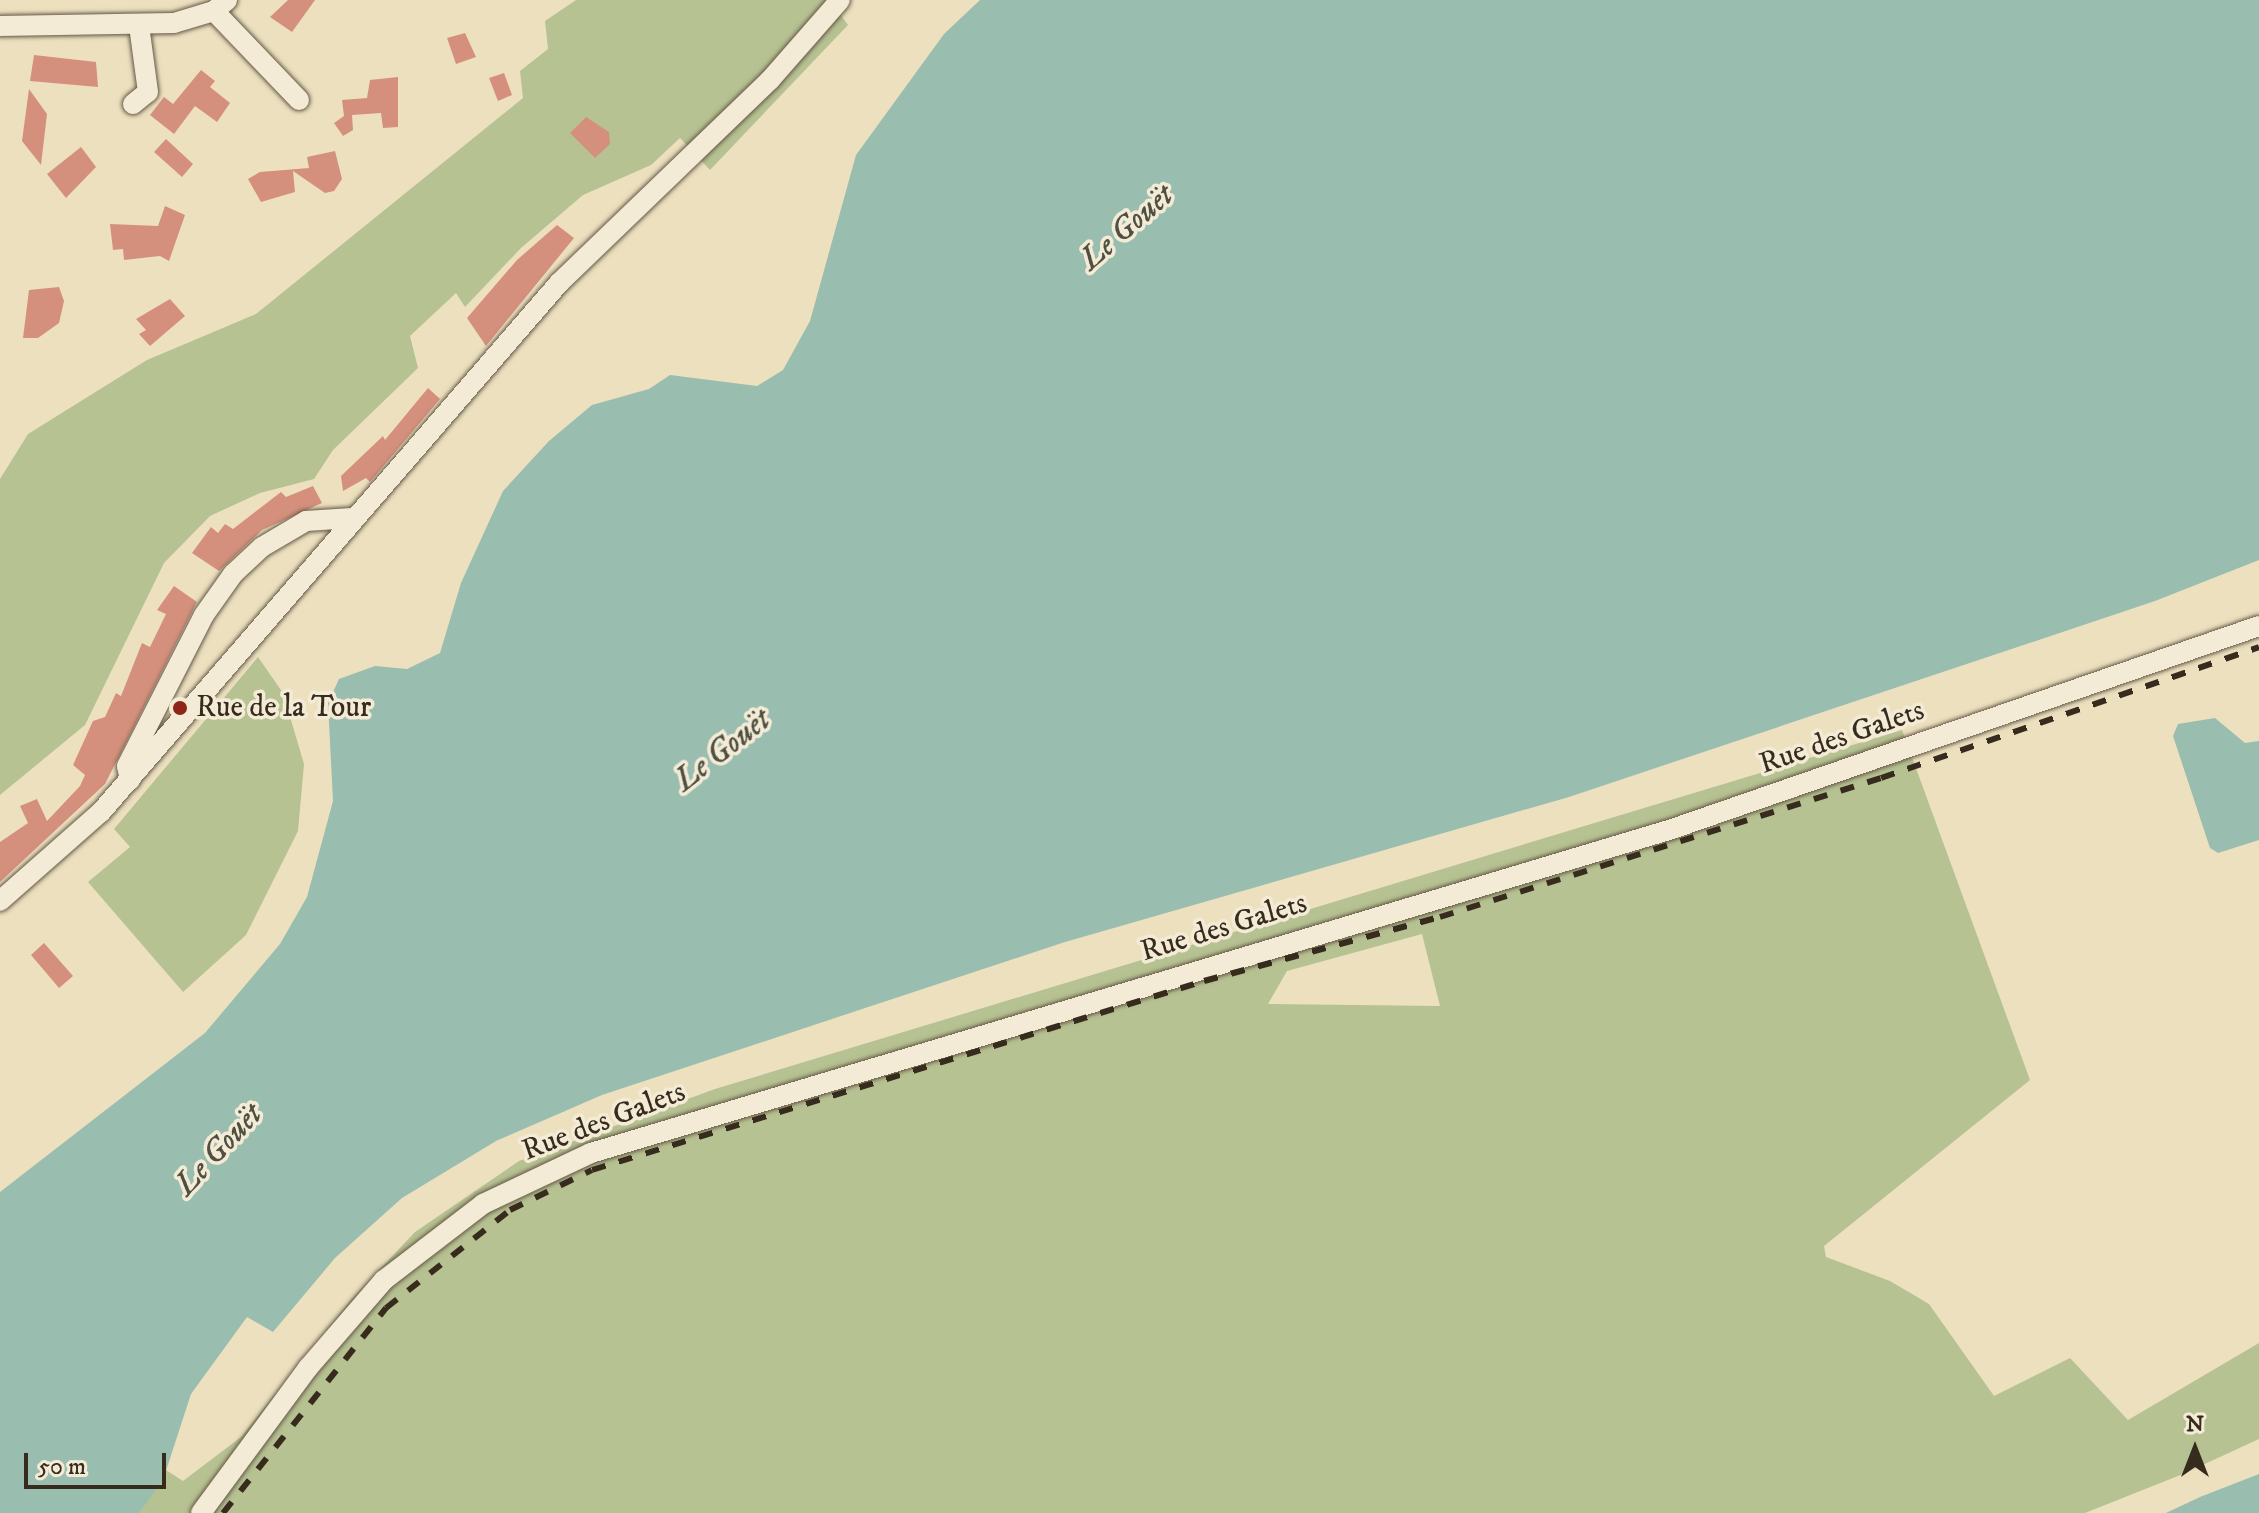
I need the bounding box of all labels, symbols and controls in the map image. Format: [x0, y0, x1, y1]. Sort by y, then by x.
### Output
water label: Le Gouët [1072, 177, 1182, 279]
place label: Rue de la Tour [196, 690, 371, 726]
street label: Rue des Galets [1755, 693, 1929, 783]
marker: Rue de la Tour [171, 699, 189, 717]
water label: Le Gouët [667, 701, 779, 801]
street label: Rue des Galets [1137, 886, 1311, 970]
street label: Rue des Galets [517, 1074, 691, 1170]
water label: Le Gouët [167, 1096, 271, 1204]
north arrow [2155, 1409, 2235, 1489]
text: N [2186, 1411, 2204, 1438]
scale bar [28, 1437, 170, 1487]
text: 50 m [38, 1452, 86, 1482]

